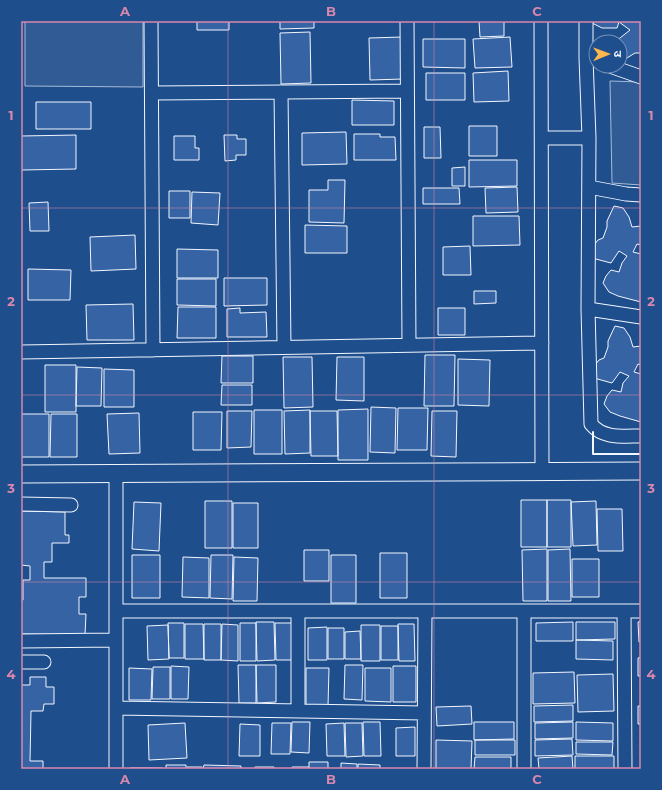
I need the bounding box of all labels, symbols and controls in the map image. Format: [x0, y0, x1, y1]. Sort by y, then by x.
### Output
text: A [119, 3, 131, 19]
text: B [326, 3, 336, 19]
text: C [532, 3, 542, 19]
north arrow [588, 34, 628, 74]
text: उ [611, 50, 625, 58]
text: 1 [8, 107, 14, 123]
text: 1 [648, 107, 654, 123]
text: 2 [7, 293, 15, 309]
text: 2 [647, 293, 655, 309]
text: 3 [6, 480, 15, 496]
text: 3 [646, 480, 655, 496]
text: 4 [7, 666, 16, 682]
text: 4 [647, 666, 656, 682]
text: A [119, 771, 131, 787]
text: B [326, 771, 336, 787]
text: C [532, 771, 542, 787]

